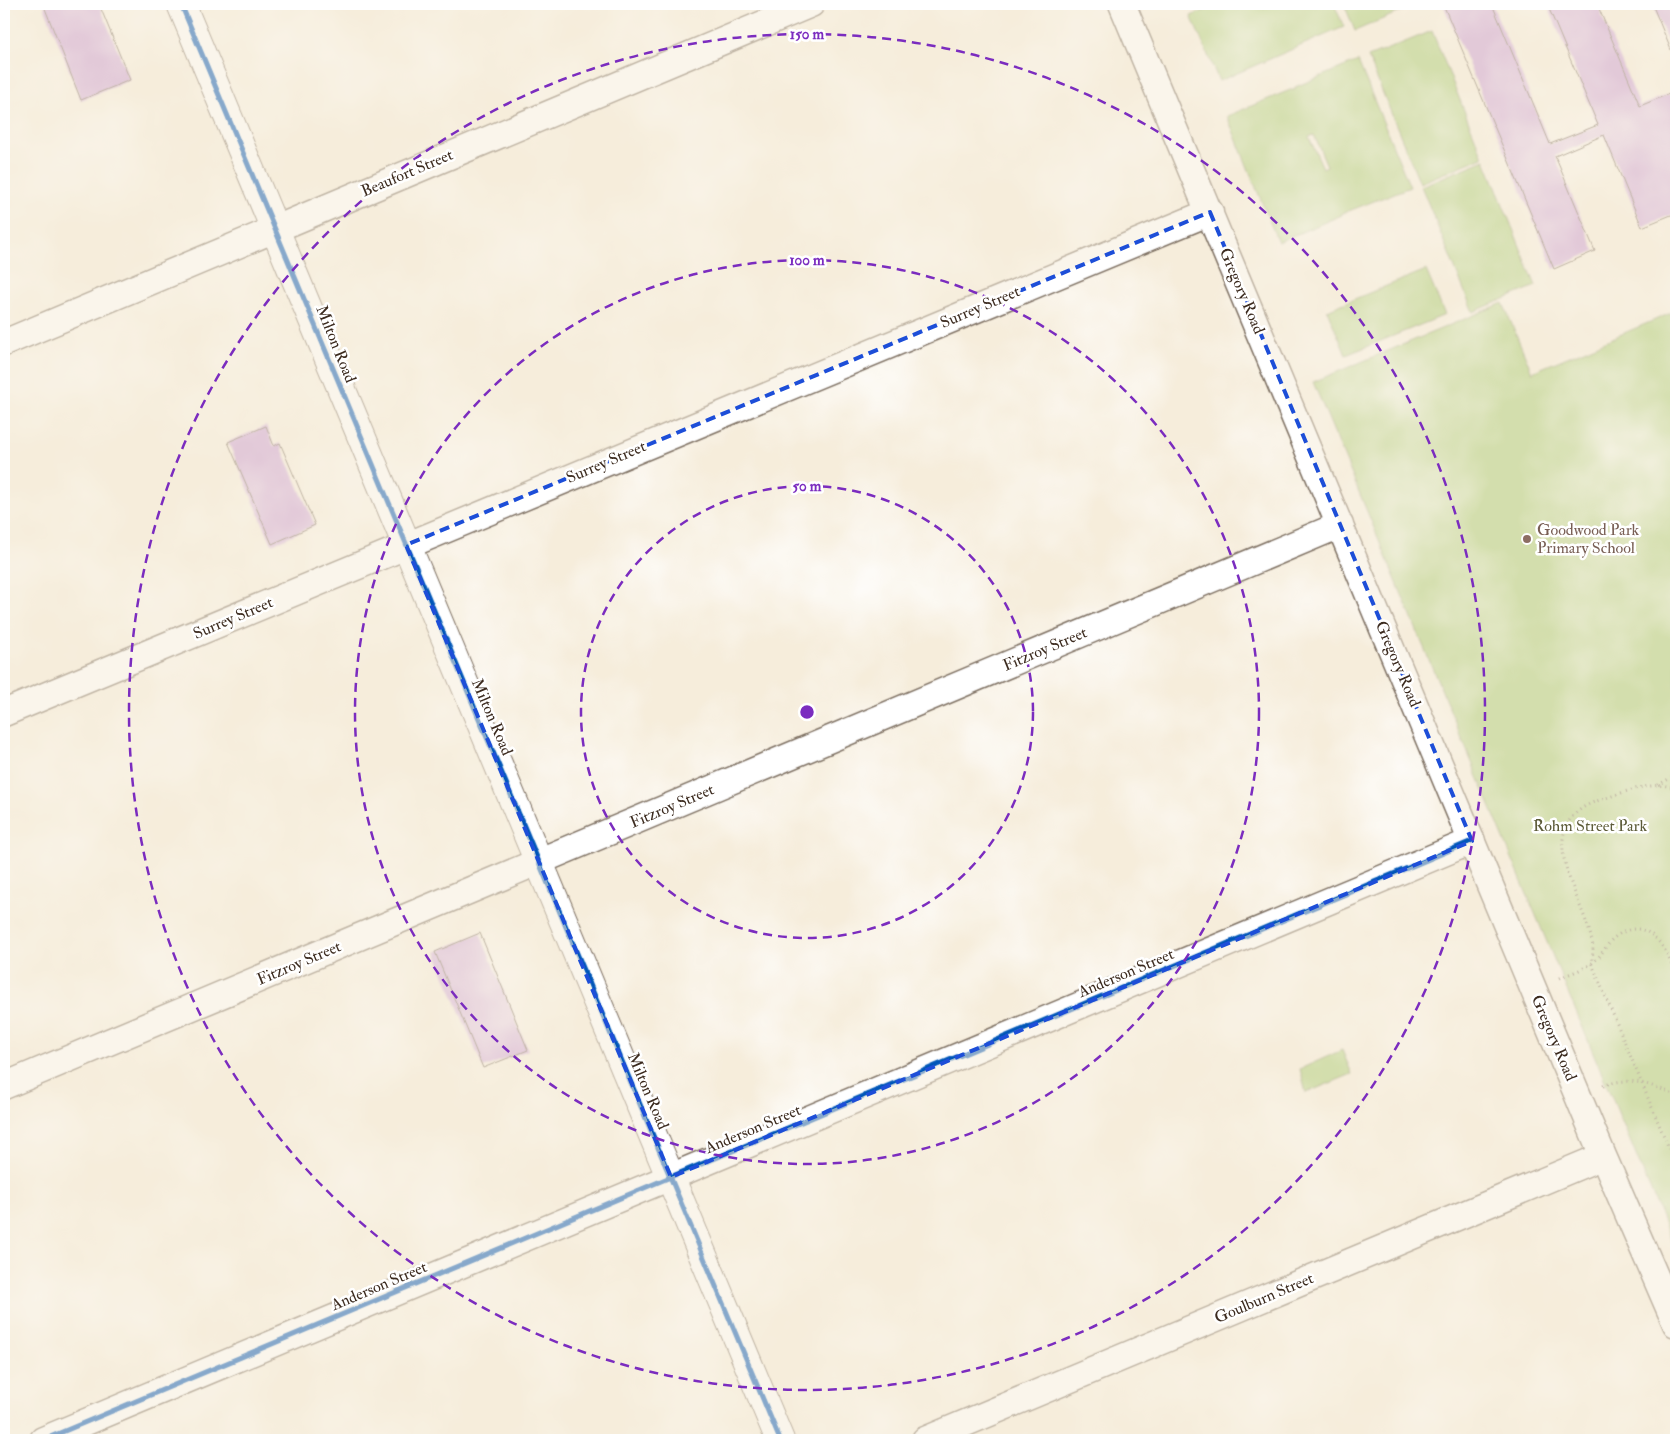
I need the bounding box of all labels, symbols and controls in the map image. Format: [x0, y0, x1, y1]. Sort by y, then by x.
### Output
text: 150 m [790, 25, 824, 44]
street label: Beaufort Street [358, 145, 456, 201]
street label: Gregory Road [1215, 245, 1269, 337]
text: 100 m [789, 251, 825, 270]
street label: Surrey Street [937, 281, 1023, 333]
street label: Milton Road [311, 302, 361, 386]
street label: Surrey Street [563, 436, 649, 488]
text: 50 m [793, 477, 822, 496]
place label: Goodwood Park Primary School [1537, 520, 1640, 558]
marker: Goodwood Park Primary School [1521, 533, 1533, 545]
street label: Surrey Street [190, 592, 276, 644]
street label: Gregory Road [1371, 618, 1425, 710]
street label: Fitzroy Street [1000, 622, 1090, 676]
street label: Milton Road [467, 676, 517, 759]
centre of rings [798, 703, 816, 721]
street label: Fitzroy Street [627, 779, 717, 833]
park label: Rohm Street Park [1533, 816, 1647, 836]
street label: Fitzroy Street [254, 936, 344, 990]
street label: Anderson Street [1074, 944, 1177, 1003]
street label: Gregory Road [1527, 992, 1581, 1084]
street label: Milton Road [623, 1050, 673, 1133]
street label: Anderson Street [701, 1100, 804, 1159]
street label: Anderson Street [327, 1257, 430, 1316]
street label: Goulburn Street [1211, 1268, 1317, 1328]

